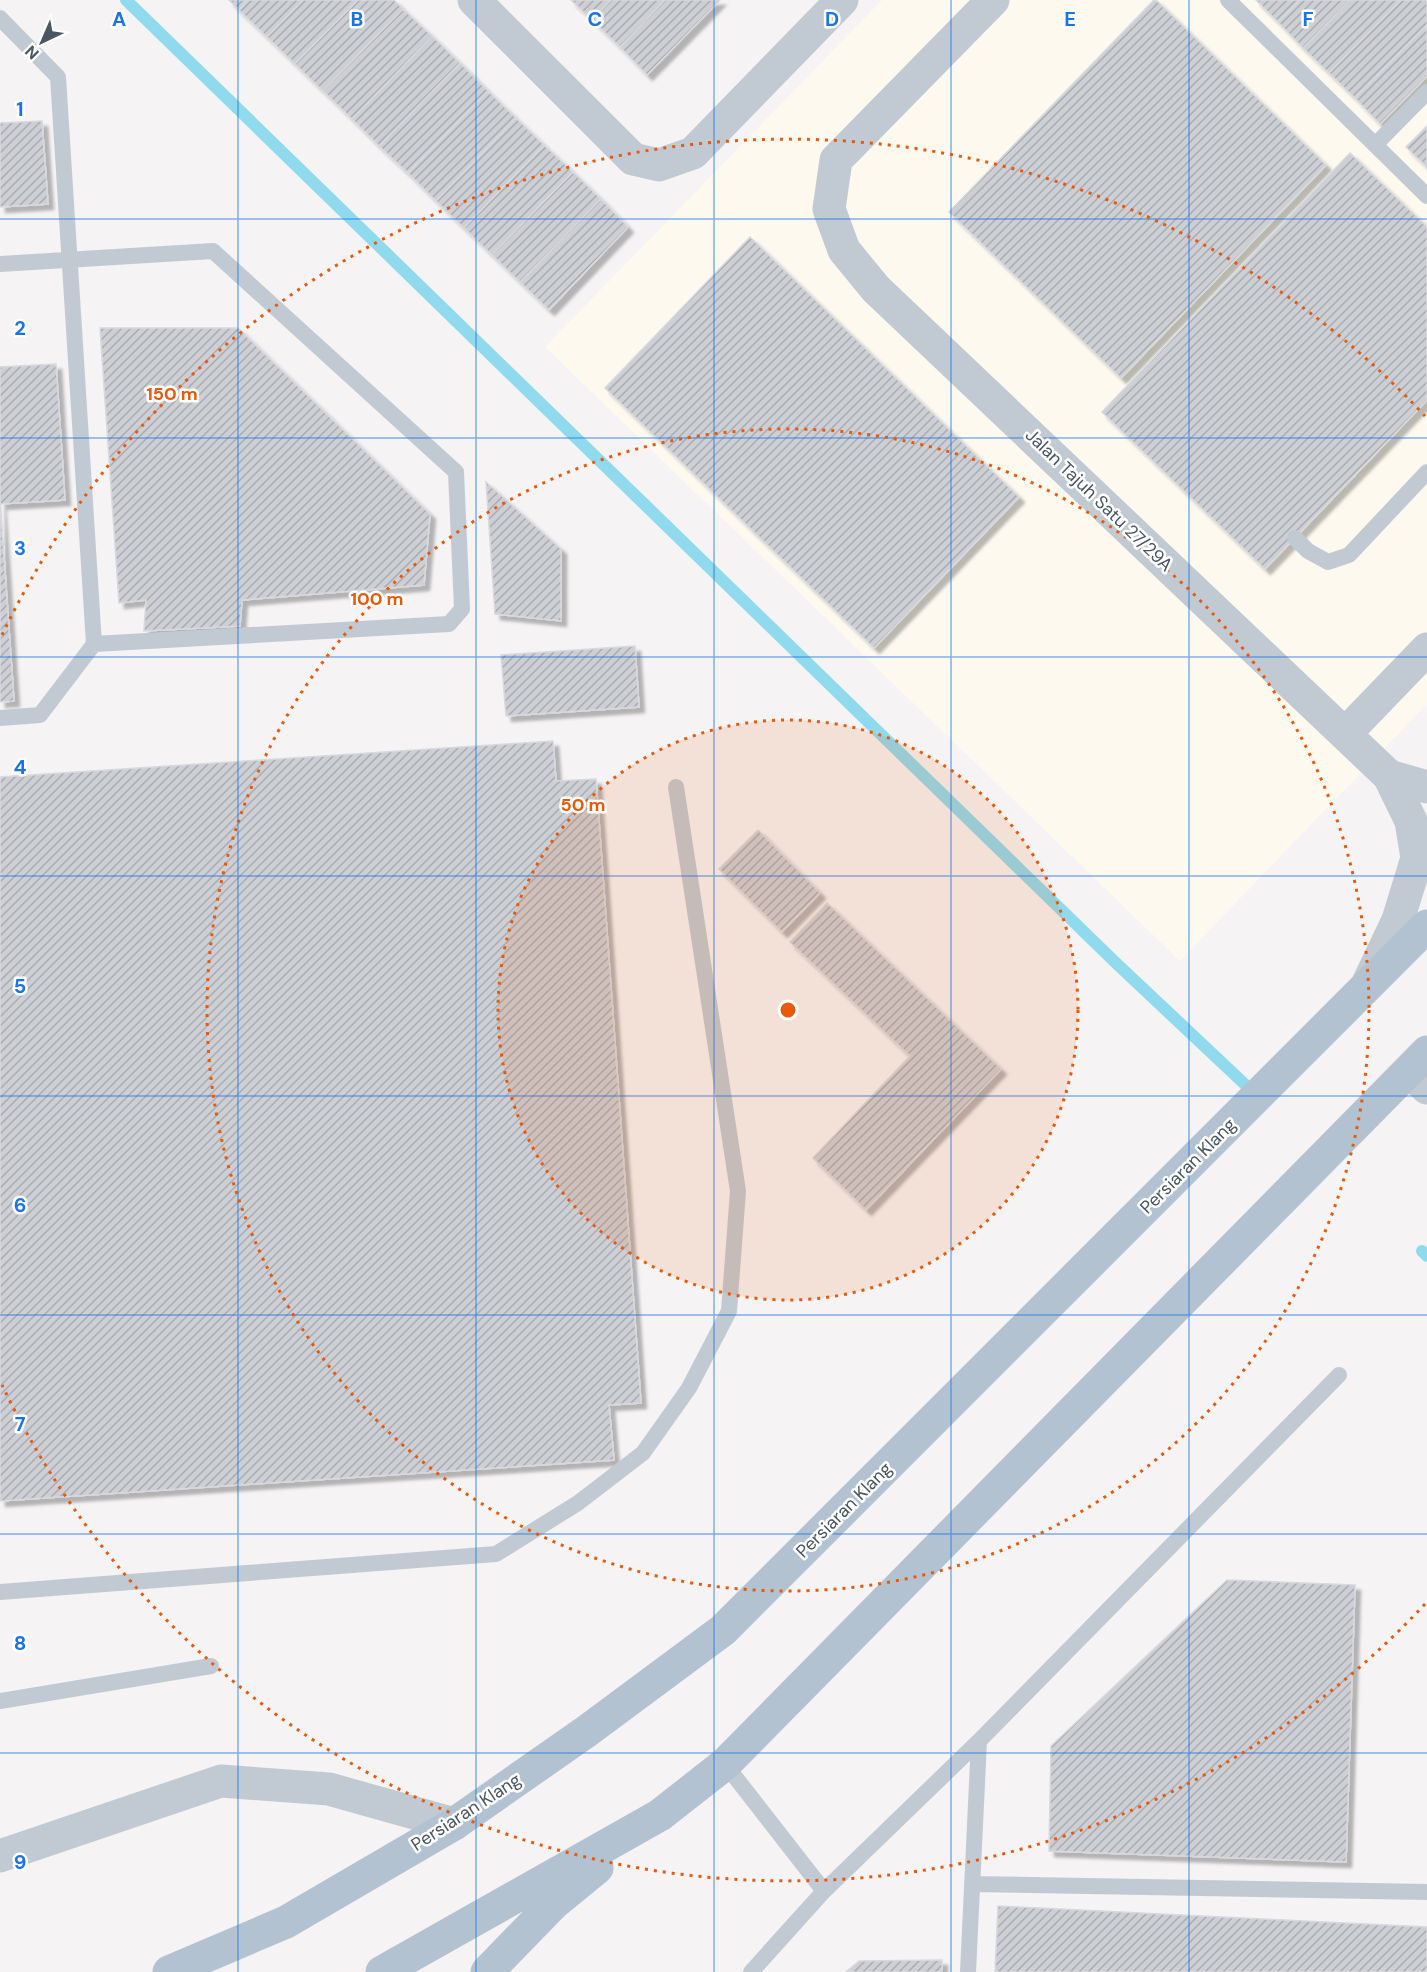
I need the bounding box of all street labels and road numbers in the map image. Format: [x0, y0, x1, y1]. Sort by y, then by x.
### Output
street label: Jalan Tajuh Satu 27/29A [1020, 423, 1178, 577]
street label: Persiaran Klang [1135, 1113, 1241, 1219]
street label: Persiaran Klang [791, 1457, 897, 1563]
street label: Persiaran Klang [407, 1768, 525, 1856]

